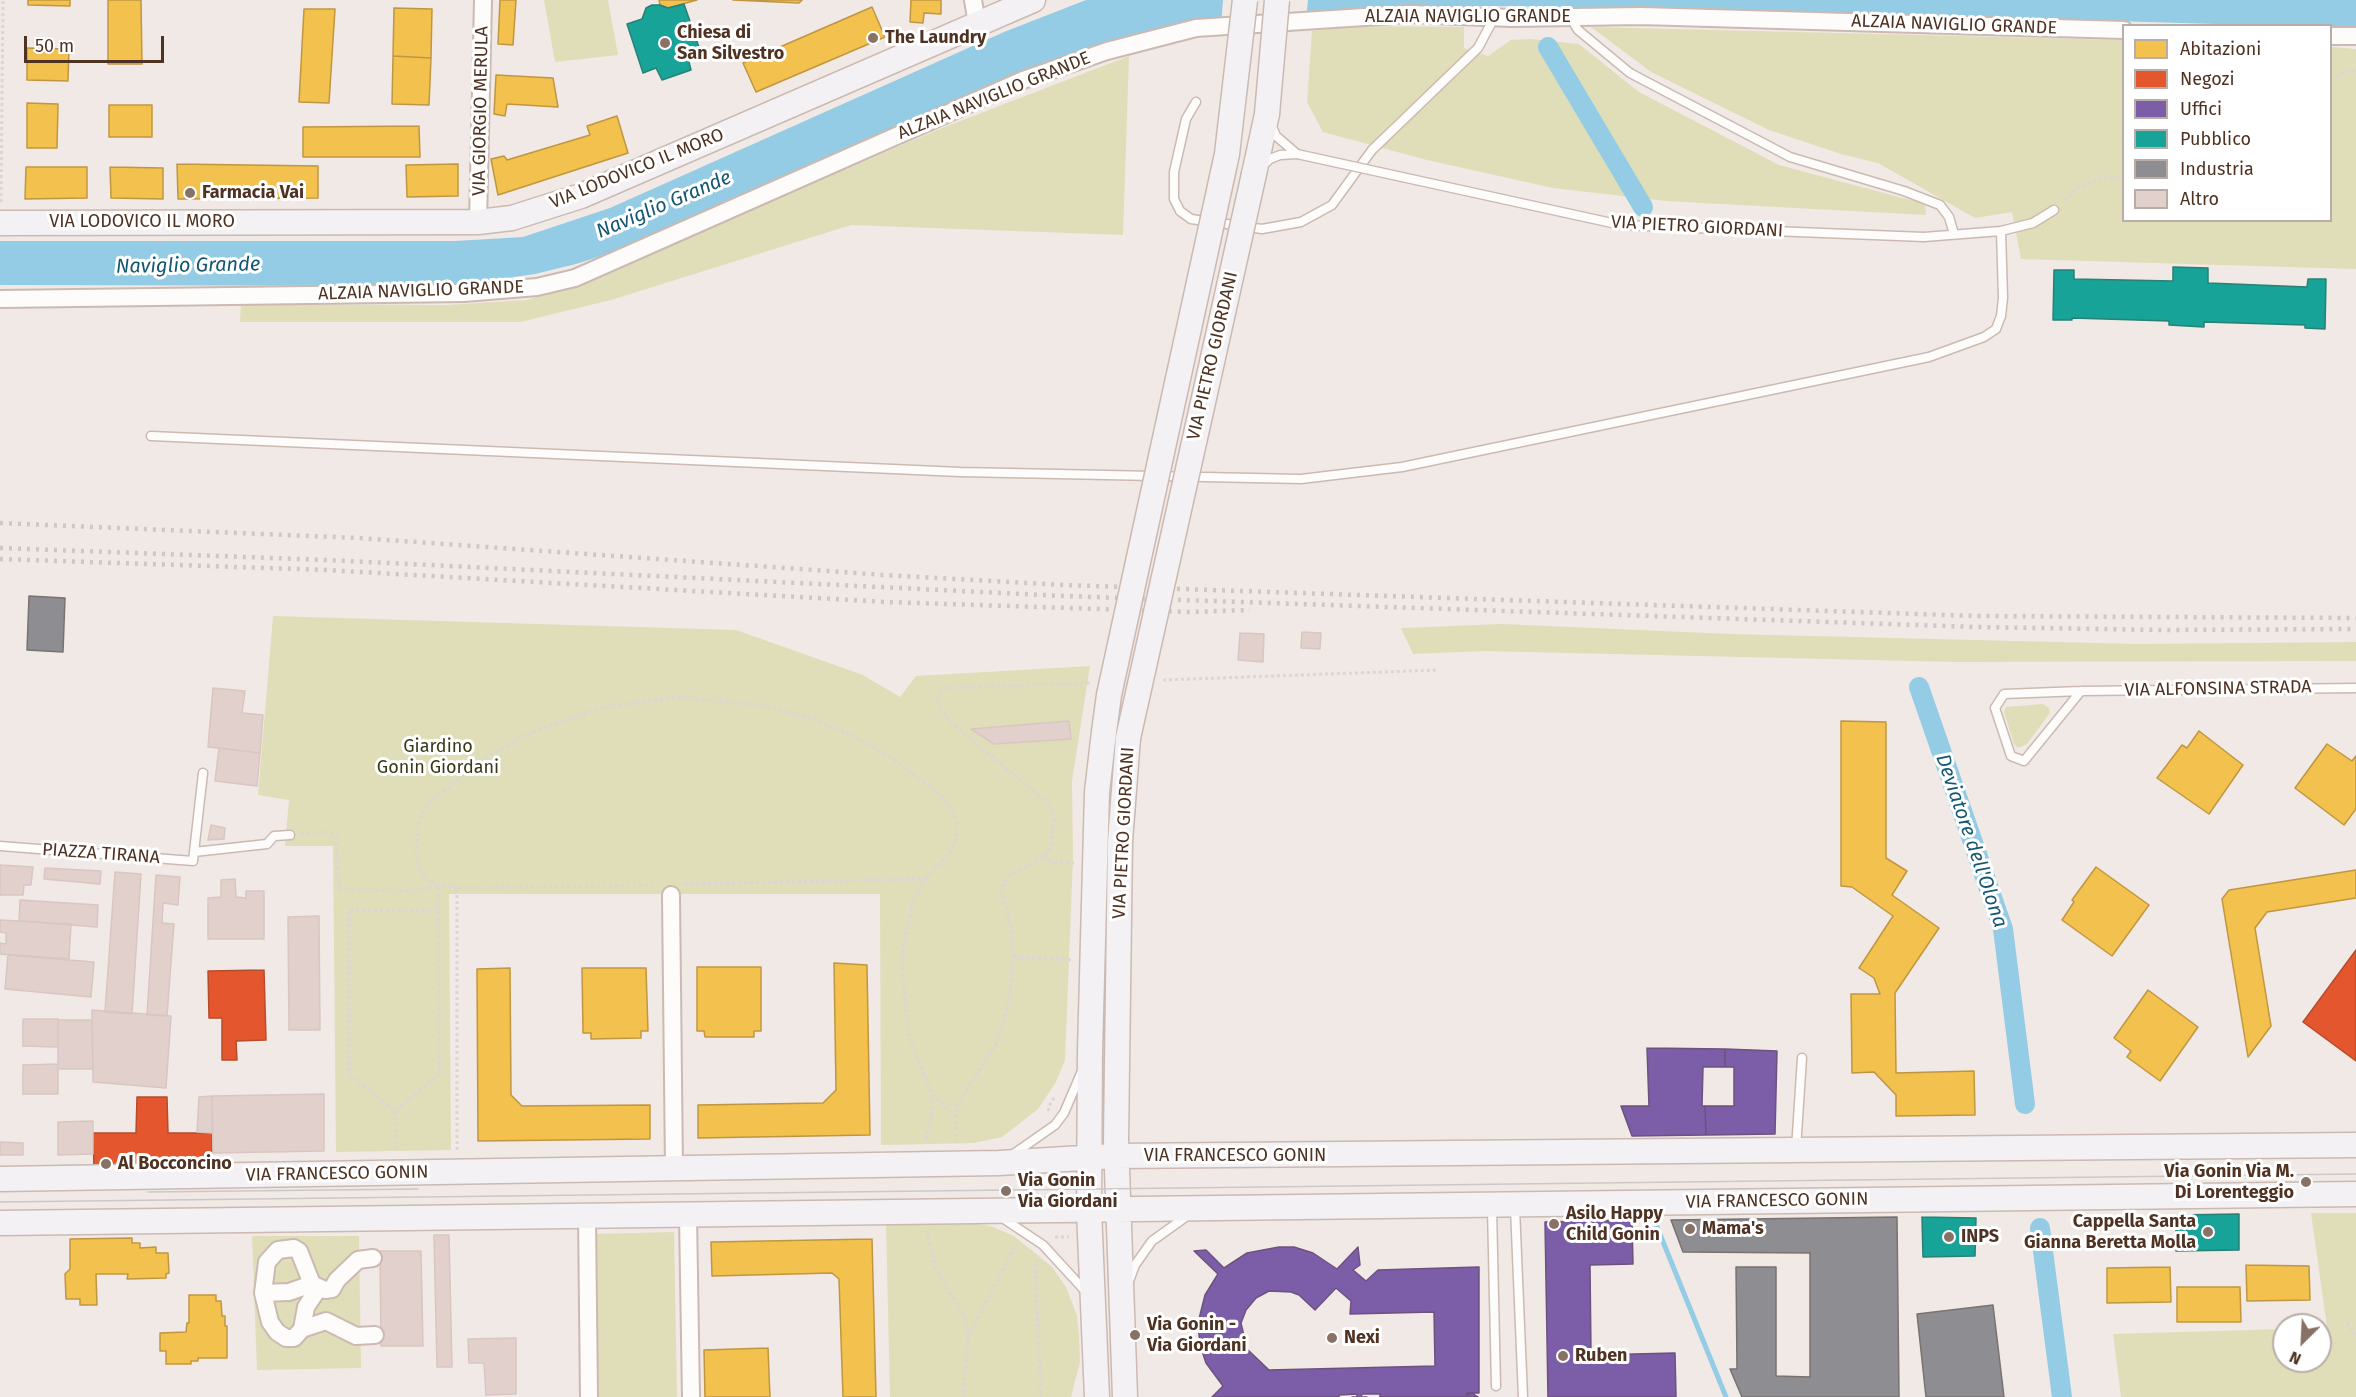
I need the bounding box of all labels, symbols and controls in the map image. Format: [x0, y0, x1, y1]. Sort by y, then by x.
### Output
street label: ALZAIA NAVIGLIO GRANDE [1365, 6, 1571, 28]
street label: ALZAIA NAVIGLIO GRANDE [1851, 11, 2057, 39]
place label: Chiesa di San Silvestro [677, 22, 784, 64]
scale bar [27, 24, 166, 62]
legend [2122, 24, 2332, 222]
street label: VIA GIORGIO MERULA [469, 26, 493, 196]
place label: The Laundry [885, 27, 986, 49]
marker: The Laundry [866, 31, 880, 45]
text: 50 m [35, 35, 74, 57]
marker: Chiesa di San Silvestro [658, 36, 672, 50]
text: Abitazioni [2180, 38, 2261, 60]
street label: ALZAIA NAVIGLIO GRANDE [894, 47, 1094, 145]
text: Negozi [2180, 68, 2235, 90]
text: Uffici [2180, 98, 2222, 120]
street label: VIA LODOVICO IL MORO [547, 124, 727, 214]
text: Pubblico [2180, 128, 2251, 150]
text: Industria [2180, 158, 2254, 180]
water label: Naviglio Grande [593, 166, 735, 244]
place label: Farmacia Vai [202, 182, 304, 204]
marker: Farmacia Vai [183, 186, 197, 200]
text: Altro [2180, 188, 2219, 210]
street label: VIA LODOVICO IL MORO [49, 211, 235, 233]
street label: VIA PIETRO GIORDANI [1610, 212, 1784, 242]
water label: Naviglio Grande [116, 253, 260, 279]
street label: VIA PIETRO GIORDANI [1183, 270, 1243, 442]
street label: ALZAIA NAVIGLIO GRANDE [318, 277, 524, 305]
street label: VIA ALFONSINA STRADA [2124, 677, 2312, 701]
park label: Giardino Gonin Giordani [377, 736, 499, 778]
street label: VIA PIETRO GIORDANI [1109, 746, 1139, 920]
water label: Deviatore dell'Olona [1930, 751, 2012, 931]
street label: PIAZZA TIRANA [41, 839, 161, 869]
street label: VIA FRANCESCO GONIN [1144, 1145, 1326, 1167]
place label: Al Bocconcino [118, 1153, 232, 1175]
marker: Al Bocconcino [99, 1157, 113, 1171]
place label: Via Gonin Via M. Di Lorenteggio [2164, 1161, 2294, 1204]
street label: VIA FRANCESCO GONIN [245, 1162, 429, 1186]
place label: Via Gonin Via Giordani [1018, 1170, 1117, 1212]
marker: Via Gonin Via M. Di Lorenteggio [2299, 1175, 2313, 1189]
marker: Via Gonin Via Giordani [999, 1184, 1013, 1198]
street label: VIA FRANCESCO GONIN [1685, 1189, 1869, 1213]
place label: Asilo Happy Child Gonin [1566, 1203, 1663, 1246]
place label: Cappella Santa Gianna Beretta Molla [2024, 1211, 2196, 1254]
marker: Asilo Happy Child Gonin [1547, 1217, 1561, 1231]
place label: Mama's [1702, 1218, 1764, 1240]
marker: Mama's [1683, 1222, 1697, 1236]
marker: Cappella Santa Gianna Beretta Molla [2201, 1225, 2215, 1239]
place label: INPS [1961, 1226, 1999, 1248]
marker: INPS [1942, 1230, 1956, 1244]
north arrow [2272, 1313, 2332, 1373]
place label: Via Gonin - Via Giordani [1147, 1314, 1246, 1356]
place label: Nexi [1344, 1327, 1380, 1349]
marker: Via Gonin - Via Giordani [1128, 1328, 1142, 1342]
marker: Nexi [1325, 1331, 1339, 1345]
place label: Ruben [1575, 1345, 1627, 1367]
text: N [2287, 1347, 2304, 1369]
marker: Ruben [1556, 1349, 1570, 1363]

